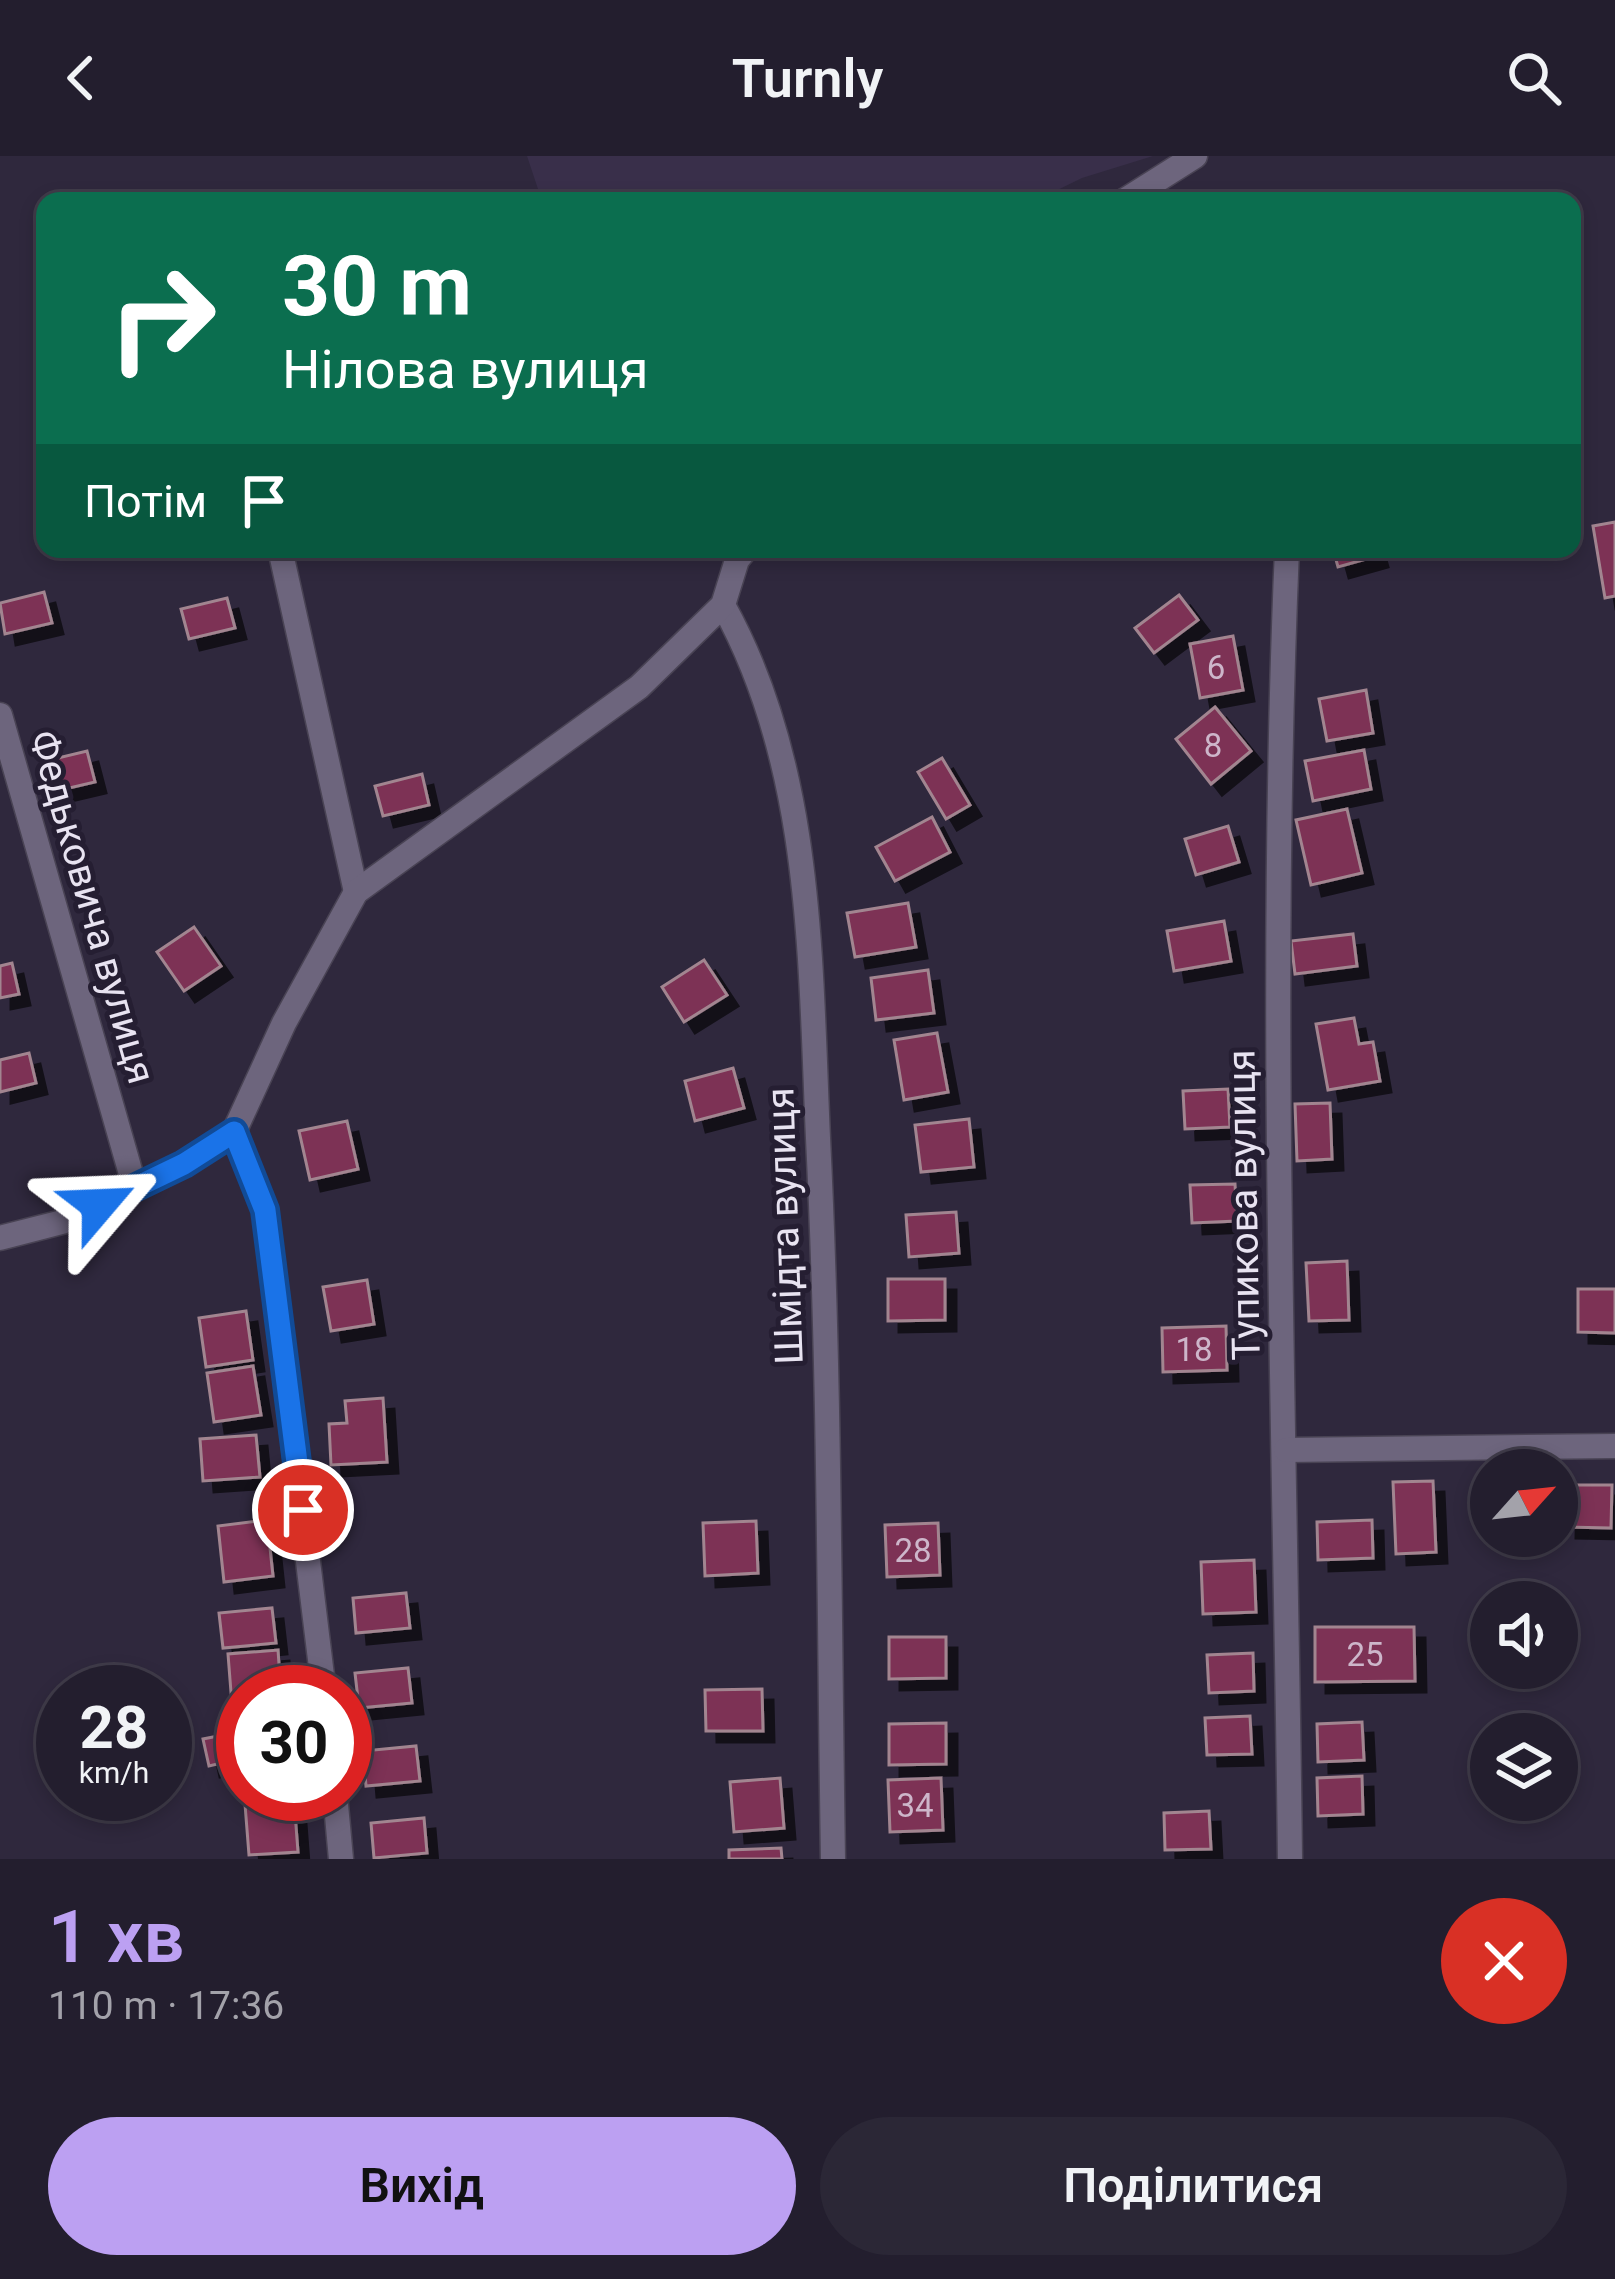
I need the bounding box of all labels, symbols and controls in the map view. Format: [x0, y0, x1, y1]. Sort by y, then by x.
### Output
icon: back [48, 45, 114, 111]
icon: search [1501, 45, 1567, 111]
text: Turnly [732, 47, 883, 110]
text: 30 m [282, 237, 472, 336]
icon: right [84, 240, 240, 396]
text: Нілова вулиця [282, 338, 649, 401]
icon: arrive [231, 468, 297, 534]
text: Потім [84, 475, 207, 528]
house number: 6 [1207, 648, 1225, 687]
street label: Федьковича вулиця [20, 725, 164, 1089]
house number: 8 [1204, 726, 1222, 765]
street label: Тупикова вулиця [1218, 1049, 1270, 1361]
street label: Шмідта вулиця [757, 1087, 813, 1365]
position arrow [36, 1142, 162, 1268]
house number: 18 [1175, 1330, 1213, 1369]
north arrow [1470, 1449, 1578, 1557]
map controls [1470, 1449, 1578, 1821]
pin [252, 1459, 354, 1561]
icon: arrive [270, 1477, 336, 1543]
house number: 28 [894, 1531, 932, 1570]
button: sound [1470, 1581, 1578, 1689]
house number: 25 [1346, 1635, 1384, 1674]
speed limit sign: 30 [216, 1665, 372, 1821]
text: 28 [80, 1692, 148, 1763]
button: layers [1470, 1713, 1578, 1821]
text: km/h [79, 1755, 149, 1790]
house number: 34 [896, 1786, 934, 1825]
text: 1 хв [48, 1895, 184, 1980]
button: close [1441, 1898, 1567, 2024]
text: 110 m · 17:36 [48, 1983, 284, 2029]
button: Вихід [48, 2117, 796, 2255]
button: Поділитися [820, 2117, 1567, 2255]

